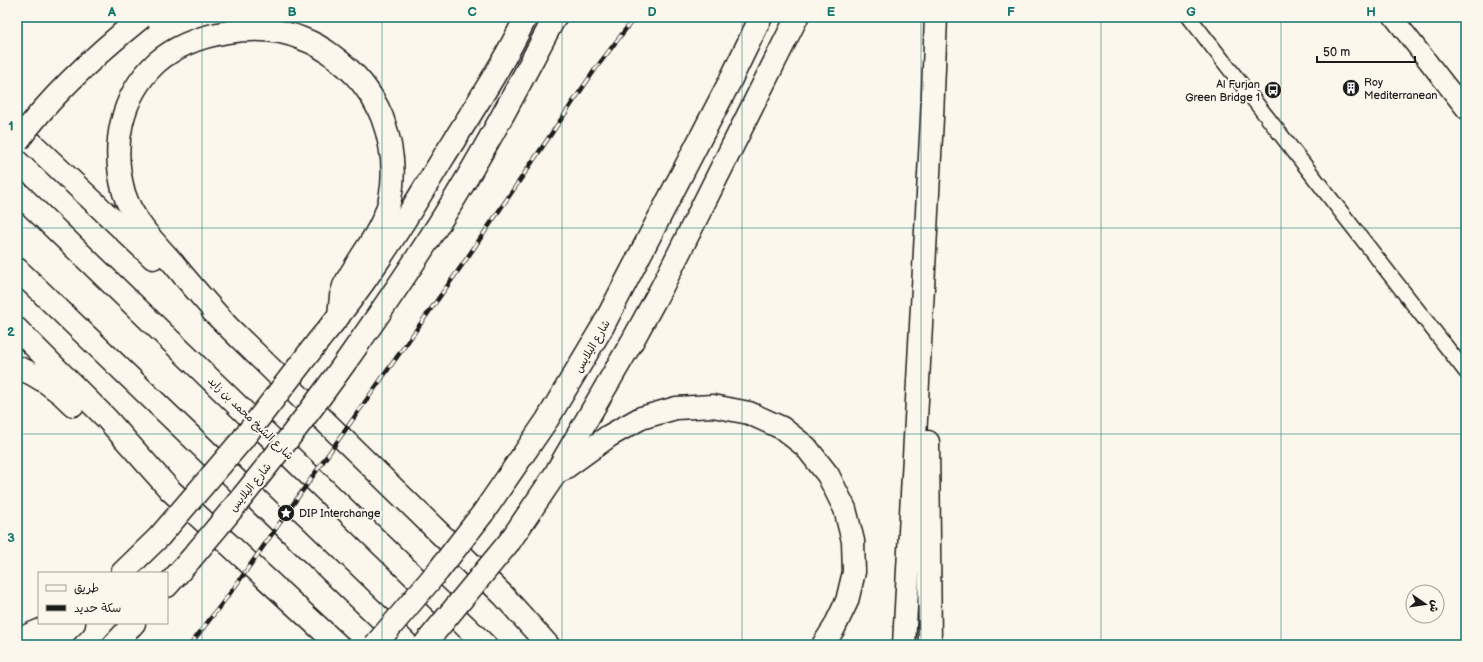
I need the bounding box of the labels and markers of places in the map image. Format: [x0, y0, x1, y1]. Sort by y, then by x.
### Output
place label: Roy Mediterranean [1364, 76, 1438, 102]
place label: Al Furjan Green Bridge 1 [1185, 78, 1260, 104]
building icon: Roy Mediterranean [1341, 78, 1361, 98]
bus stop icon: Al Furjan Green Bridge 1 [1263, 80, 1283, 100]
place icon: DIP Interchange [276, 503, 296, 523]
place label: DIP Interchange [299, 507, 381, 520]

